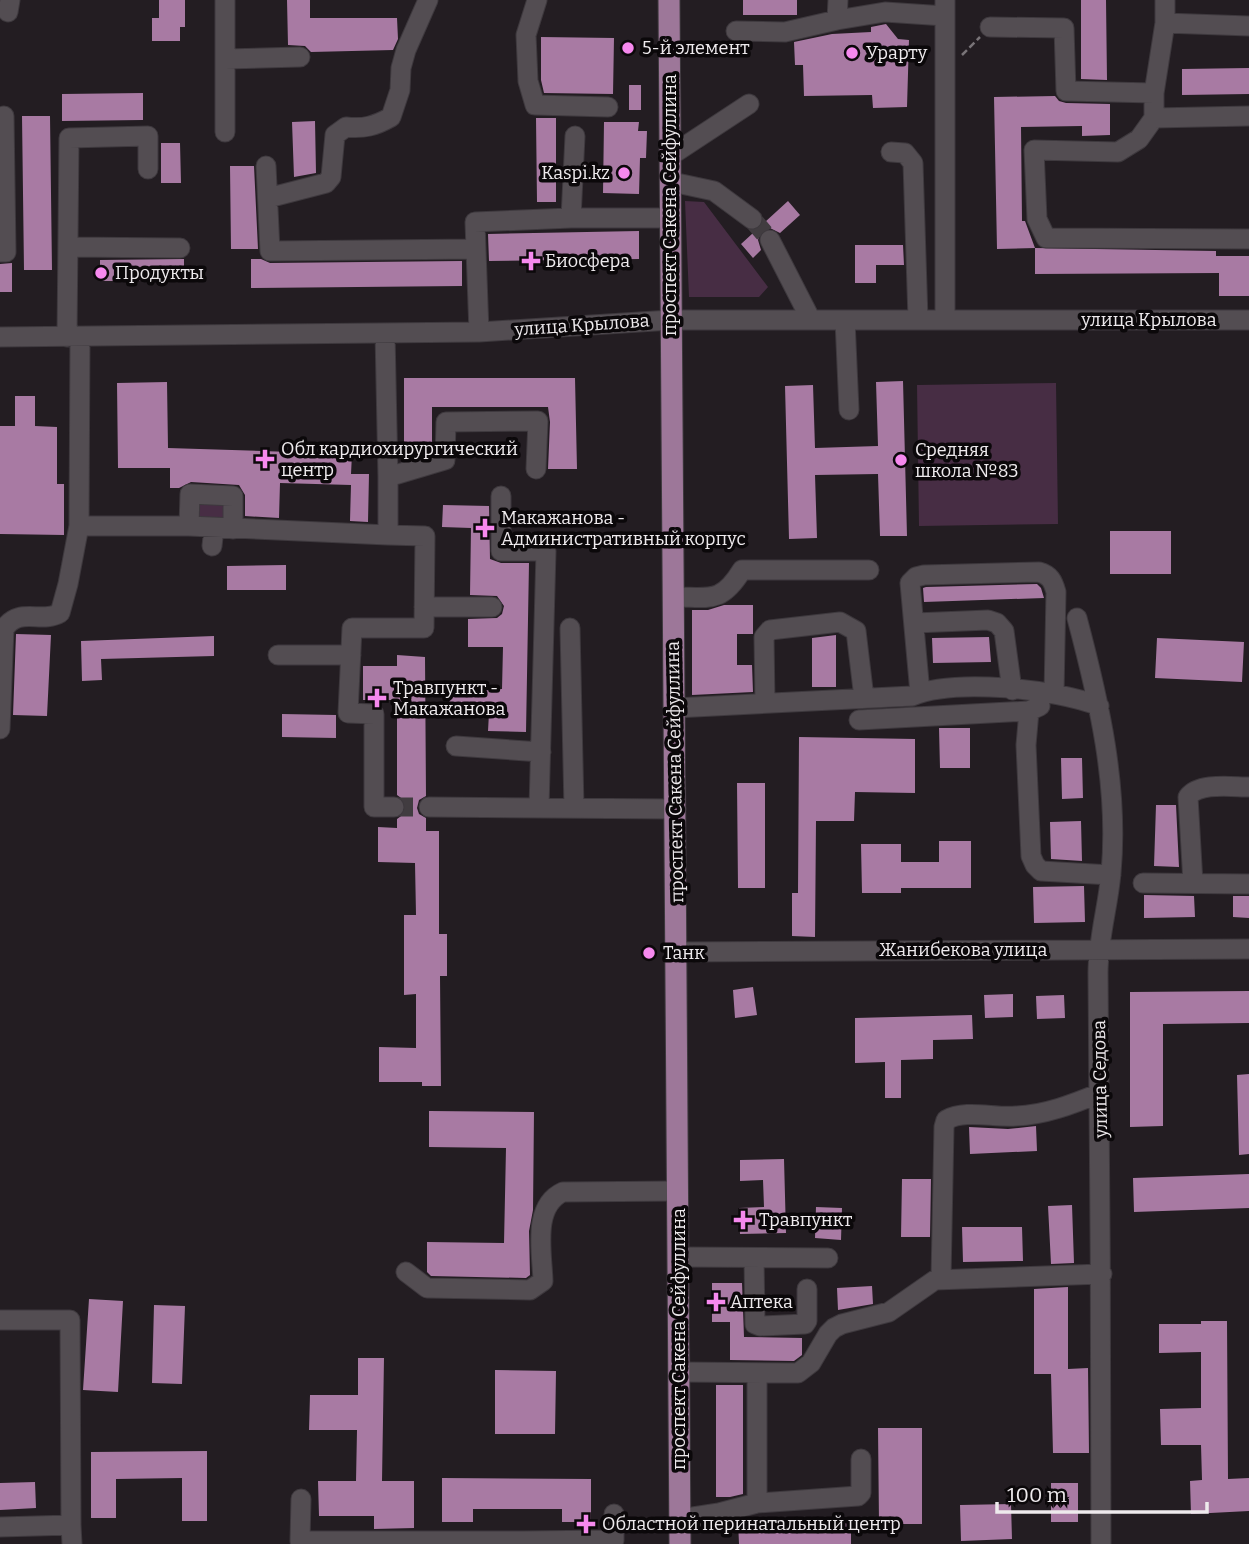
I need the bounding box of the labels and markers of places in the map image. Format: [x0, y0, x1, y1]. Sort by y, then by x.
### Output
place label: 5-й элемент [642, 37, 749, 59]
marker: 5-й элемент [620, 40, 636, 56]
place label: Урарту [866, 42, 928, 64]
marker: Урарту [844, 45, 860, 61]
place label: Kaspi.kz [541, 162, 610, 184]
marker: Kaspi.kz [616, 165, 632, 181]
place label: Биосфера [545, 250, 630, 272]
marker: Биосфера [523, 253, 539, 269]
place label: Продукты [115, 262, 204, 284]
marker: Продукты [93, 265, 109, 281]
place label: Обл кардиохирургический центр [281, 438, 518, 481]
place label: Средняя школа №83 [915, 439, 1019, 482]
marker: Обл кардиохирургический центр [255, 449, 275, 469]
marker: Средняя школа №83 [893, 452, 909, 468]
place label: Макажанова - Административный корпус [501, 507, 746, 550]
marker: Макажанова - Административный корпус [475, 518, 495, 538]
place label: Травпункт - Макажанова [393, 677, 506, 720]
marker: Травпункт - Макажанова [367, 688, 387, 708]
place label: Танк [663, 942, 705, 964]
marker: Танк [641, 945, 657, 961]
place label: Травпункт [759, 1209, 852, 1231]
marker: Травпункт [733, 1210, 753, 1230]
place label: Аптека [730, 1291, 793, 1313]
marker: Аптека [708, 1294, 724, 1310]
place label: Областной перинатальный центр [602, 1513, 901, 1535]
marker: Областной перинатальный центр [576, 1514, 596, 1534]

